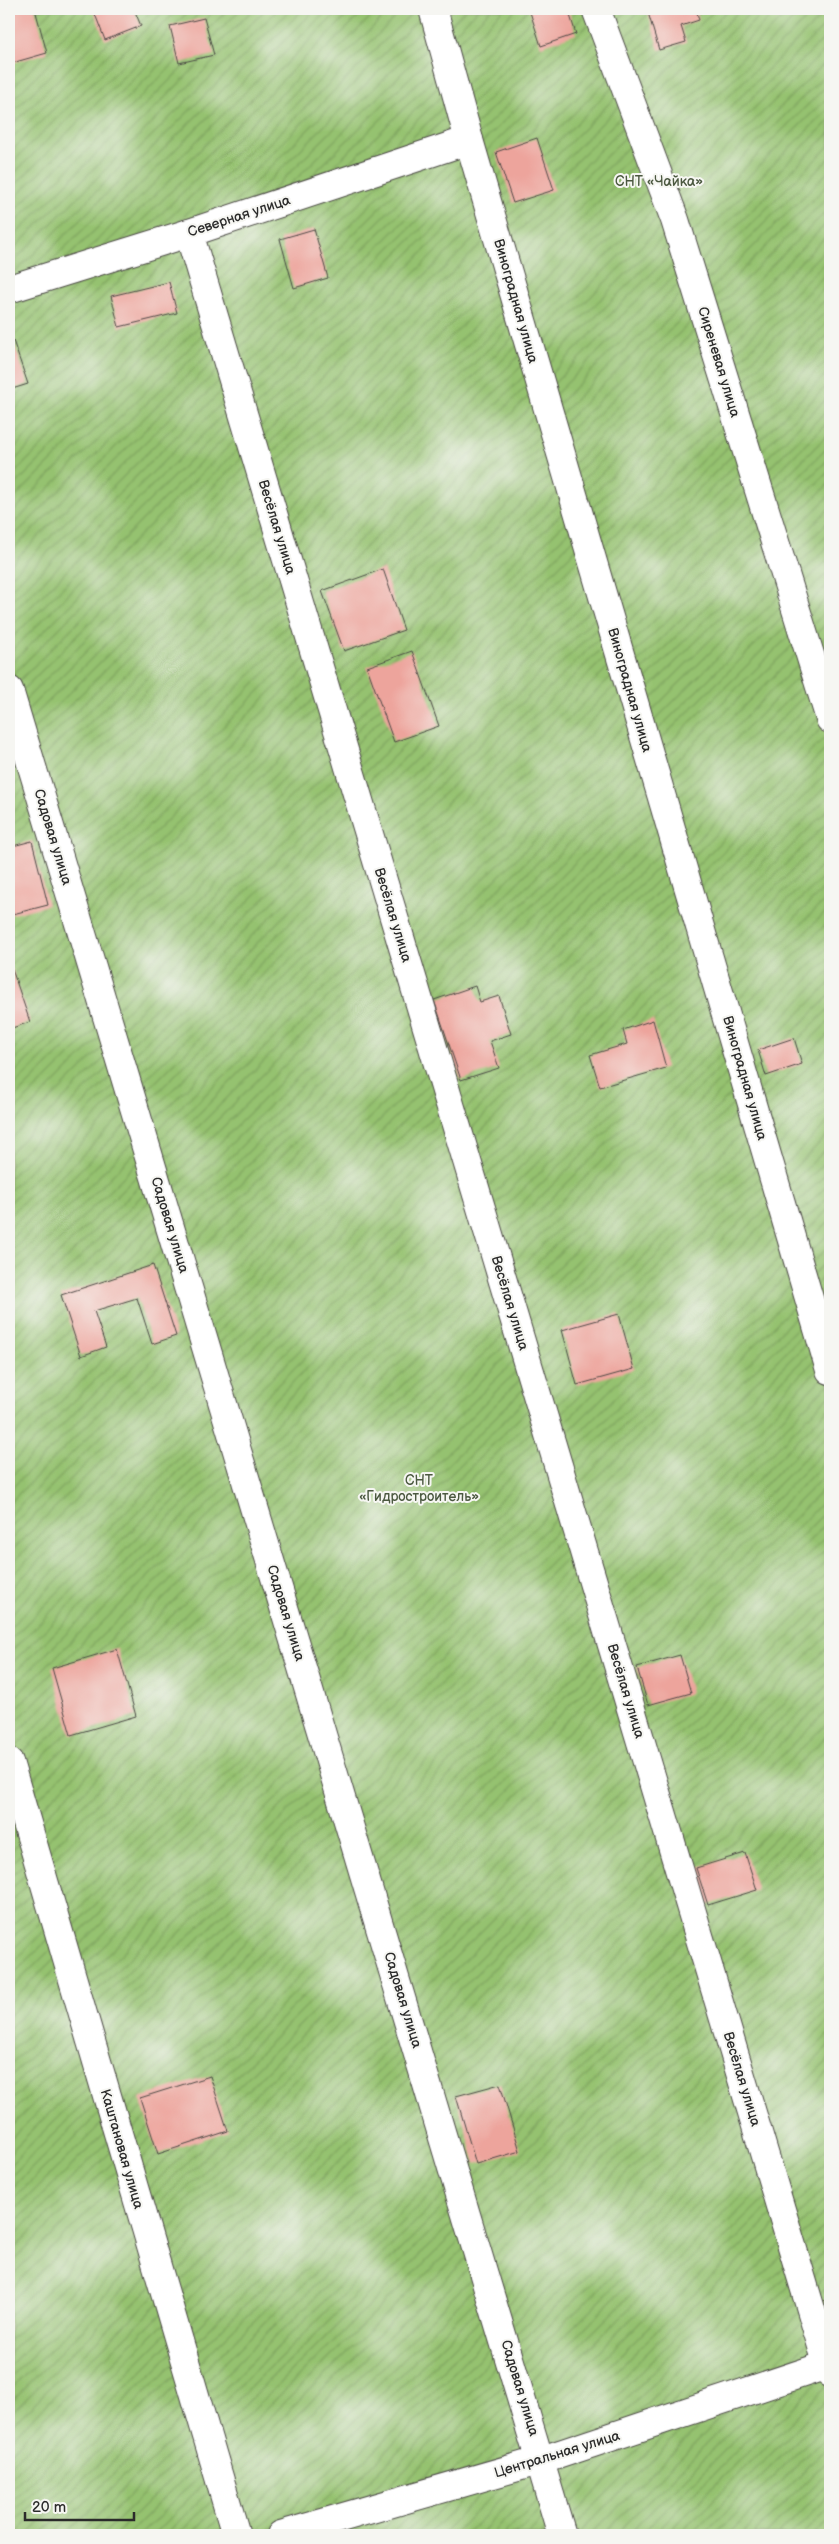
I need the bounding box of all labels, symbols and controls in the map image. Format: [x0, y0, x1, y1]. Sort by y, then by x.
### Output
park label: СНТ «Чайка» [615, 173, 703, 190]
street label: Северная улица [186, 191, 293, 241]
street label: Виноградная улица [490, 237, 542, 366]
street label: Сиреневая улица [694, 305, 744, 420]
street label: Весёлая улица [255, 478, 300, 577]
street label: Виноградная улица [604, 626, 656, 755]
street label: Садовая улица [30, 787, 76, 888]
street label: Весёлая улица [371, 866, 416, 965]
street label: Виноградная улица [719, 1014, 771, 1143]
street label: Садовая улица [147, 1175, 193, 1276]
street label: Весёлая улица [488, 1254, 533, 1353]
park label: СНТ «Гидростроитель» [359, 1472, 479, 1505]
street label: Садовая улица [263, 1563, 309, 1664]
street label: Весёлая улица [604, 1642, 649, 1741]
street label: Садовая улица [380, 1950, 426, 2051]
street label: Весёлая улица [720, 2030, 765, 2129]
street label: Каштановая улица [97, 2087, 147, 2212]
street label: Садовая улица [497, 2338, 543, 2439]
street label: Центральная улица [492, 2427, 623, 2481]
scale bar [25, 2489, 134, 2521]
text: 20 m [32, 2498, 66, 2517]

